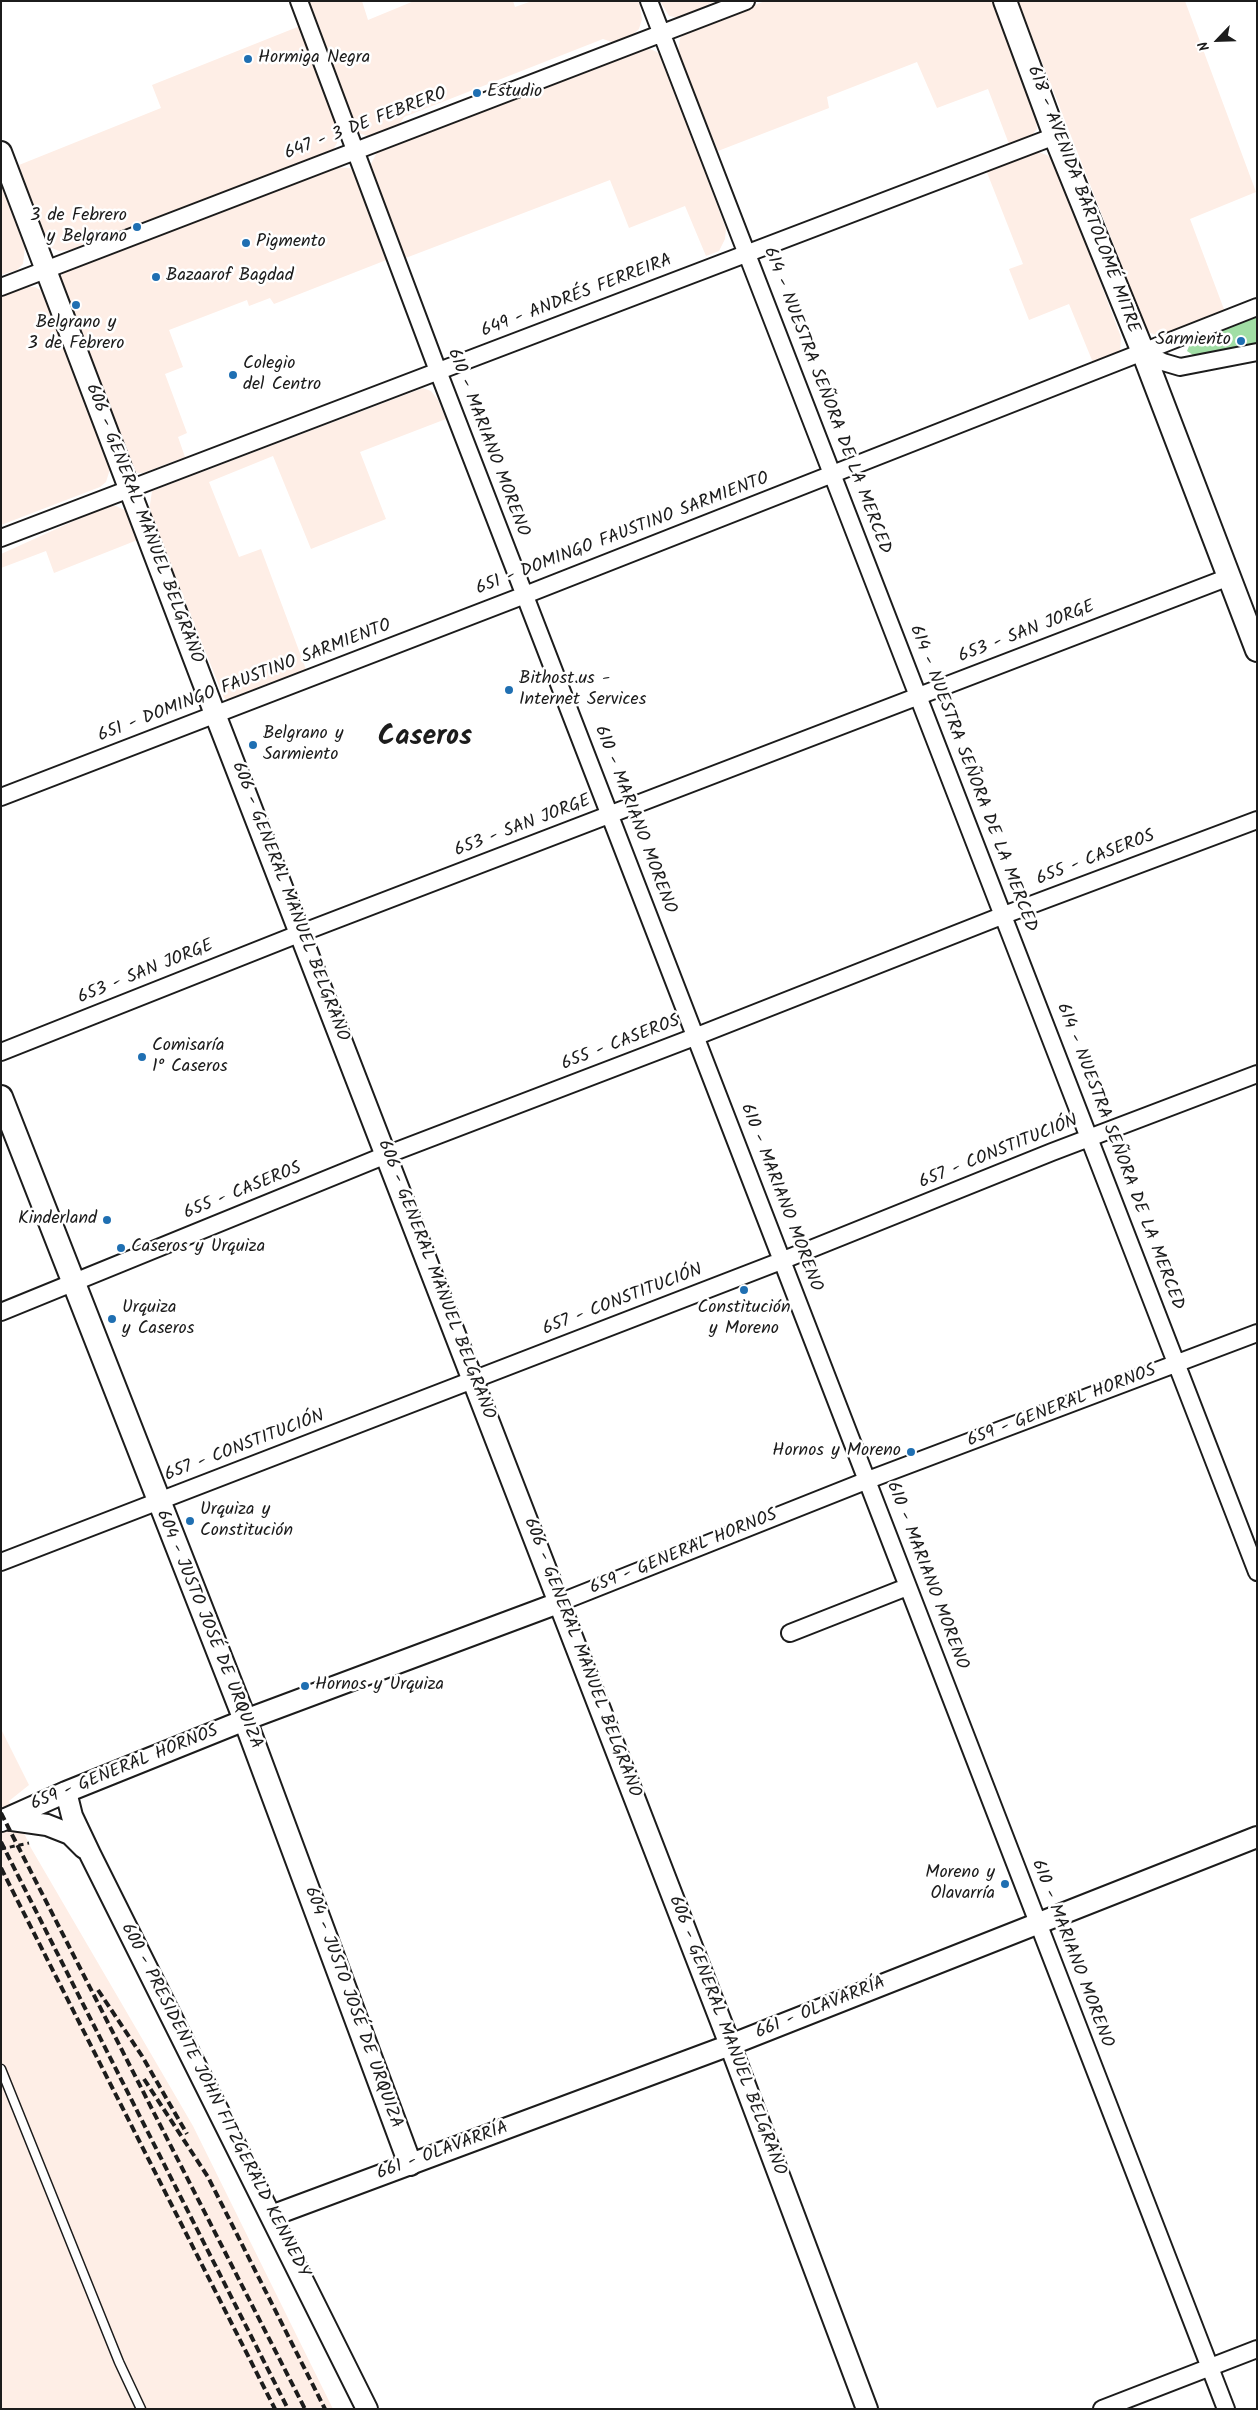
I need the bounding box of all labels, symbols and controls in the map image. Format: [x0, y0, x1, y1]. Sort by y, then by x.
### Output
north arrow [1193, 15, 1243, 65]
text: N [1192, 38, 1216, 55]
place label: Hormiga Negra [258, 48, 370, 70]
marker: Hormiga Negra [242, 53, 254, 65]
street label: 618 - AVENIDA BARTOLOMÉ MITRE [1021, 63, 1143, 337]
place label: Estudio [487, 82, 542, 104]
street label: 647 - 3 DE FEBRERO [282, 84, 450, 166]
marker: Estudio [471, 87, 483, 99]
place label: 3 de Febrero y Belgrano [30, 206, 127, 248]
marker: 3 de Febrero y Belgrano [131, 221, 143, 233]
place label: Pigmento [256, 232, 326, 254]
marker: Pigmento [240, 237, 252, 249]
street label: 614 - NUESTRA SEÑORA DE LA MERCED [757, 244, 895, 558]
street label: 649 - ANDRÉS FERREIRA [479, 251, 675, 343]
place label: Bazaarof Bagdad [166, 266, 294, 288]
marker: Bazaarof Bagdad [150, 271, 162, 283]
marker: Belgrano y 3 de Febrero [70, 299, 82, 311]
place label: Belgrano y 3 de Febrero [28, 313, 124, 356]
place label: Sarmiento [1156, 330, 1231, 352]
marker: Sarmiento [1235, 335, 1247, 347]
street label: 610 - MARIANO MORENO [441, 346, 533, 540]
place label: Colegio del Centro [243, 354, 321, 396]
marker: Colegio del Centro [227, 369, 239, 381]
street label: 606 - GENERAL MANUEL BELGRANO [80, 381, 206, 667]
street label: 651 - DOMINGO FAUSTINO SARMIENTO [473, 469, 773, 601]
street label: 653 - SAN JORGE [956, 597, 1098, 669]
street label: 651 - DOMINGO FAUSTINO SARMIENTO [95, 616, 395, 748]
street label: 614 - NUESTRA SEÑORA DE LA MERCED [903, 622, 1041, 936]
place label: Bithost.us - Internet Services [519, 669, 646, 712]
marker: Bithost.us - Internet Services [503, 684, 515, 696]
district label: Caseros [378, 722, 472, 756]
street label: 610 - MARIANO MORENO [588, 723, 680, 917]
place label: Belgrano y Sarmiento [263, 724, 343, 766]
marker: Belgrano y Sarmiento [247, 739, 259, 751]
street label: 606 - GENERAL MANUEL BELGRANO [226, 759, 352, 1045]
street label: 653 - SAN JORGE [452, 791, 594, 863]
street label: 655 - CASEROS [1034, 827, 1158, 891]
street label: 653 - SAN JORGE [75, 936, 217, 1010]
street label: 614 - NUESTRA SEÑORA DE LA MERCED [1050, 1000, 1188, 1314]
street label: 655 - CASEROS [559, 1012, 683, 1076]
place label: Comisaría 1° Caseros [152, 1036, 228, 1078]
marker: Comisaría 1° Caseros [136, 1051, 148, 1063]
street label: 610 - MARIANO MORENO [734, 1101, 826, 1295]
street label: 657 - CONSTITUCIÓN [916, 1111, 1082, 1195]
street label: 606 - GENERAL MANUEL BELGRANO [372, 1137, 498, 1423]
street label: 655 - CASEROS [181, 1159, 305, 1225]
place label: Kinderland [18, 1209, 97, 1231]
marker: Kinderland [101, 1214, 113, 1226]
place label: Caseros y Urquiza [131, 1237, 265, 1259]
marker: Caseros y Urquiza [115, 1242, 127, 1254]
street label: 657 - CONSTITUCIÓN [540, 1261, 706, 1341]
marker: Constitución y Moreno [738, 1284, 750, 1296]
place label: Urquiza y Caseros [122, 1298, 194, 1340]
place label: Constitución y Moreno [697, 1298, 791, 1340]
marker: Urquiza y Caseros [106, 1313, 118, 1325]
street label: 659 - GENERAL HORNOS [965, 1361, 1159, 1453]
street label: 657 - CONSTITUCIÓN [162, 1407, 328, 1487]
place label: Hornos y Moreno [772, 1441, 901, 1463]
marker: Hornos y Moreno [905, 1446, 917, 1458]
street label: 610 - MARIANO MORENO [880, 1479, 972, 1673]
place label: Urquiza y Constitución [200, 1500, 293, 1542]
street label: 659 - GENERAL HORNOS [587, 1505, 781, 1601]
street label: 604 - JUSTO JOSÉ DE URQUIZA [150, 1507, 266, 1753]
marker: Urquiza y Constitución [184, 1515, 196, 1527]
street label: 606 - GENERAL MANUEL BELGRANO [518, 1515, 644, 1801]
place label: Hornos y Urquiza [315, 1675, 444, 1697]
marker: Hornos y Urquiza [299, 1680, 311, 1692]
street label: 659 - GENERAL HORNOS [28, 1721, 222, 1817]
street label: 610 - MARIANO MORENO [1025, 1857, 1117, 2051]
place label: Moreno y Olavarría [925, 1863, 995, 1906]
marker: Moreno y Olavarría [999, 1878, 1011, 1890]
street label: 604 - JUSTO JOSÉ DE URQUIZA [298, 1884, 406, 2132]
street label: 606 - GENERAL MANUEL BELGRANO [663, 1893, 789, 2179]
street label: 600 - PRESIDENTE JOHN FITZGERALD KENNEDY [115, 1920, 313, 2282]
street label: 661 - OLAVARRÍA [753, 1973, 889, 2045]
street label: 661 - OLAVARRÍA [374, 2118, 512, 2186]

